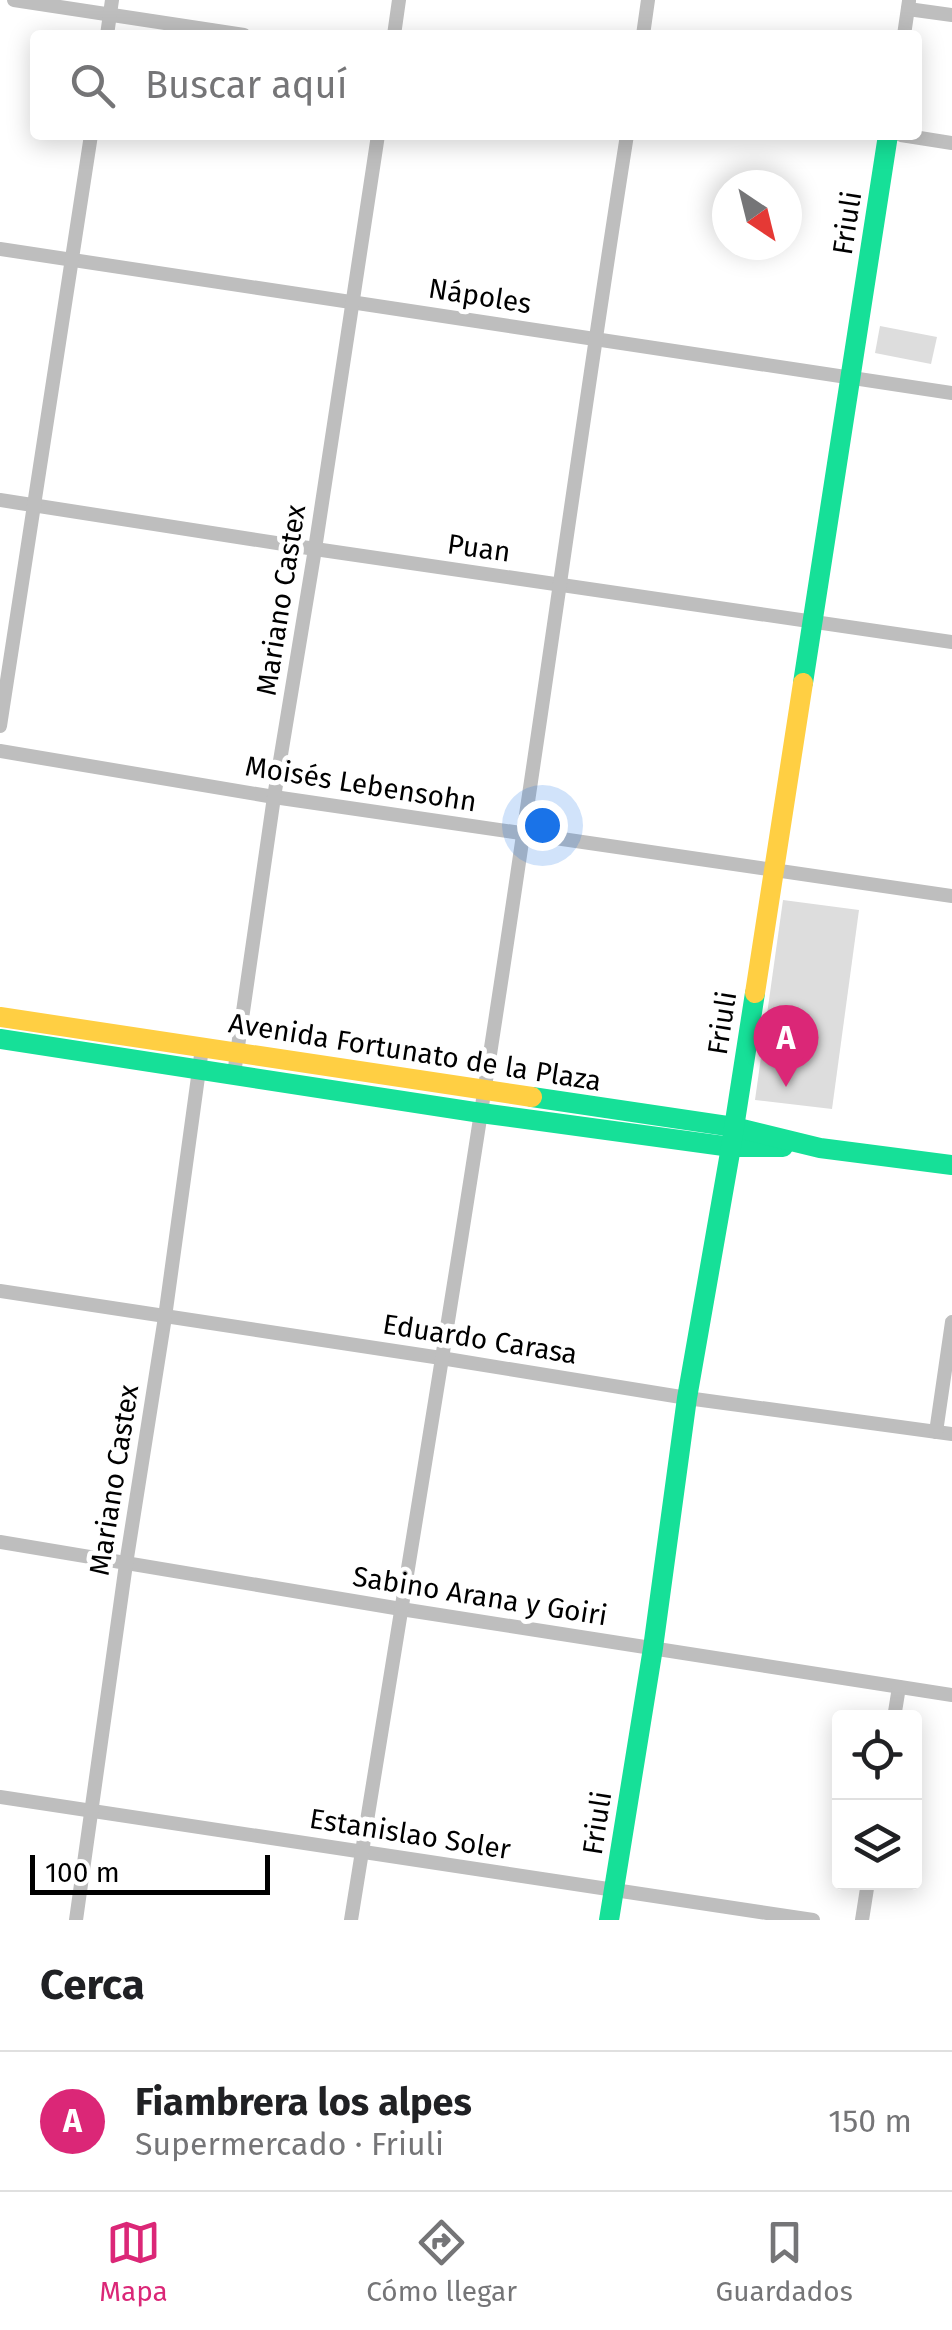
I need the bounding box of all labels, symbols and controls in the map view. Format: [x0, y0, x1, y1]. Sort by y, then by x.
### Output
search box [30, 30, 922, 140]
icon: search [65, 58, 120, 113]
text: Buscar aquí [145, 62, 347, 108]
north arrow [712, 170, 802, 260]
street label: Friuli [826, 189, 868, 257]
street label: Nápoles [426, 272, 534, 320]
street label: Mariano Castex [250, 502, 312, 698]
street label: Puan [445, 527, 513, 569]
street label: Moisés Lebensohn [243, 749, 479, 819]
your location [517, 800, 568, 851]
street label: Friuli [701, 989, 743, 1057]
pin: A [754, 1004, 818, 1087]
street label: Avenida Fortunato de la Plaza [226, 1006, 604, 1098]
street label: Eduardo Carasa [380, 1307, 580, 1371]
street label: Mariano Castex [83, 1382, 145, 1578]
street label: Sabino Arana y Goiri [350, 1560, 610, 1632]
map controls [832, 1710, 922, 1890]
button: locate [832, 1710, 922, 1800]
street label: Friuli [576, 1789, 618, 1857]
button: layers [832, 1800, 922, 1890]
street label: Estanislao Soler [307, 1802, 513, 1866]
scale bar [30, 1850, 270, 1894]
text: 100 m [45, 1856, 120, 1889]
text: Cerca [40, 1960, 145, 2010]
text: Fiambrera los alpes [135, 2079, 472, 2125]
text: A [63, 2102, 82, 2140]
text: 150 m [828, 2102, 912, 2140]
text: Supermercado · Friuli [135, 2125, 444, 2163]
tab: Mapa [99, 2215, 168, 2308]
tab: Cómo llegar [366, 2215, 517, 2308]
tab: Guardados [715, 2215, 853, 2308]

